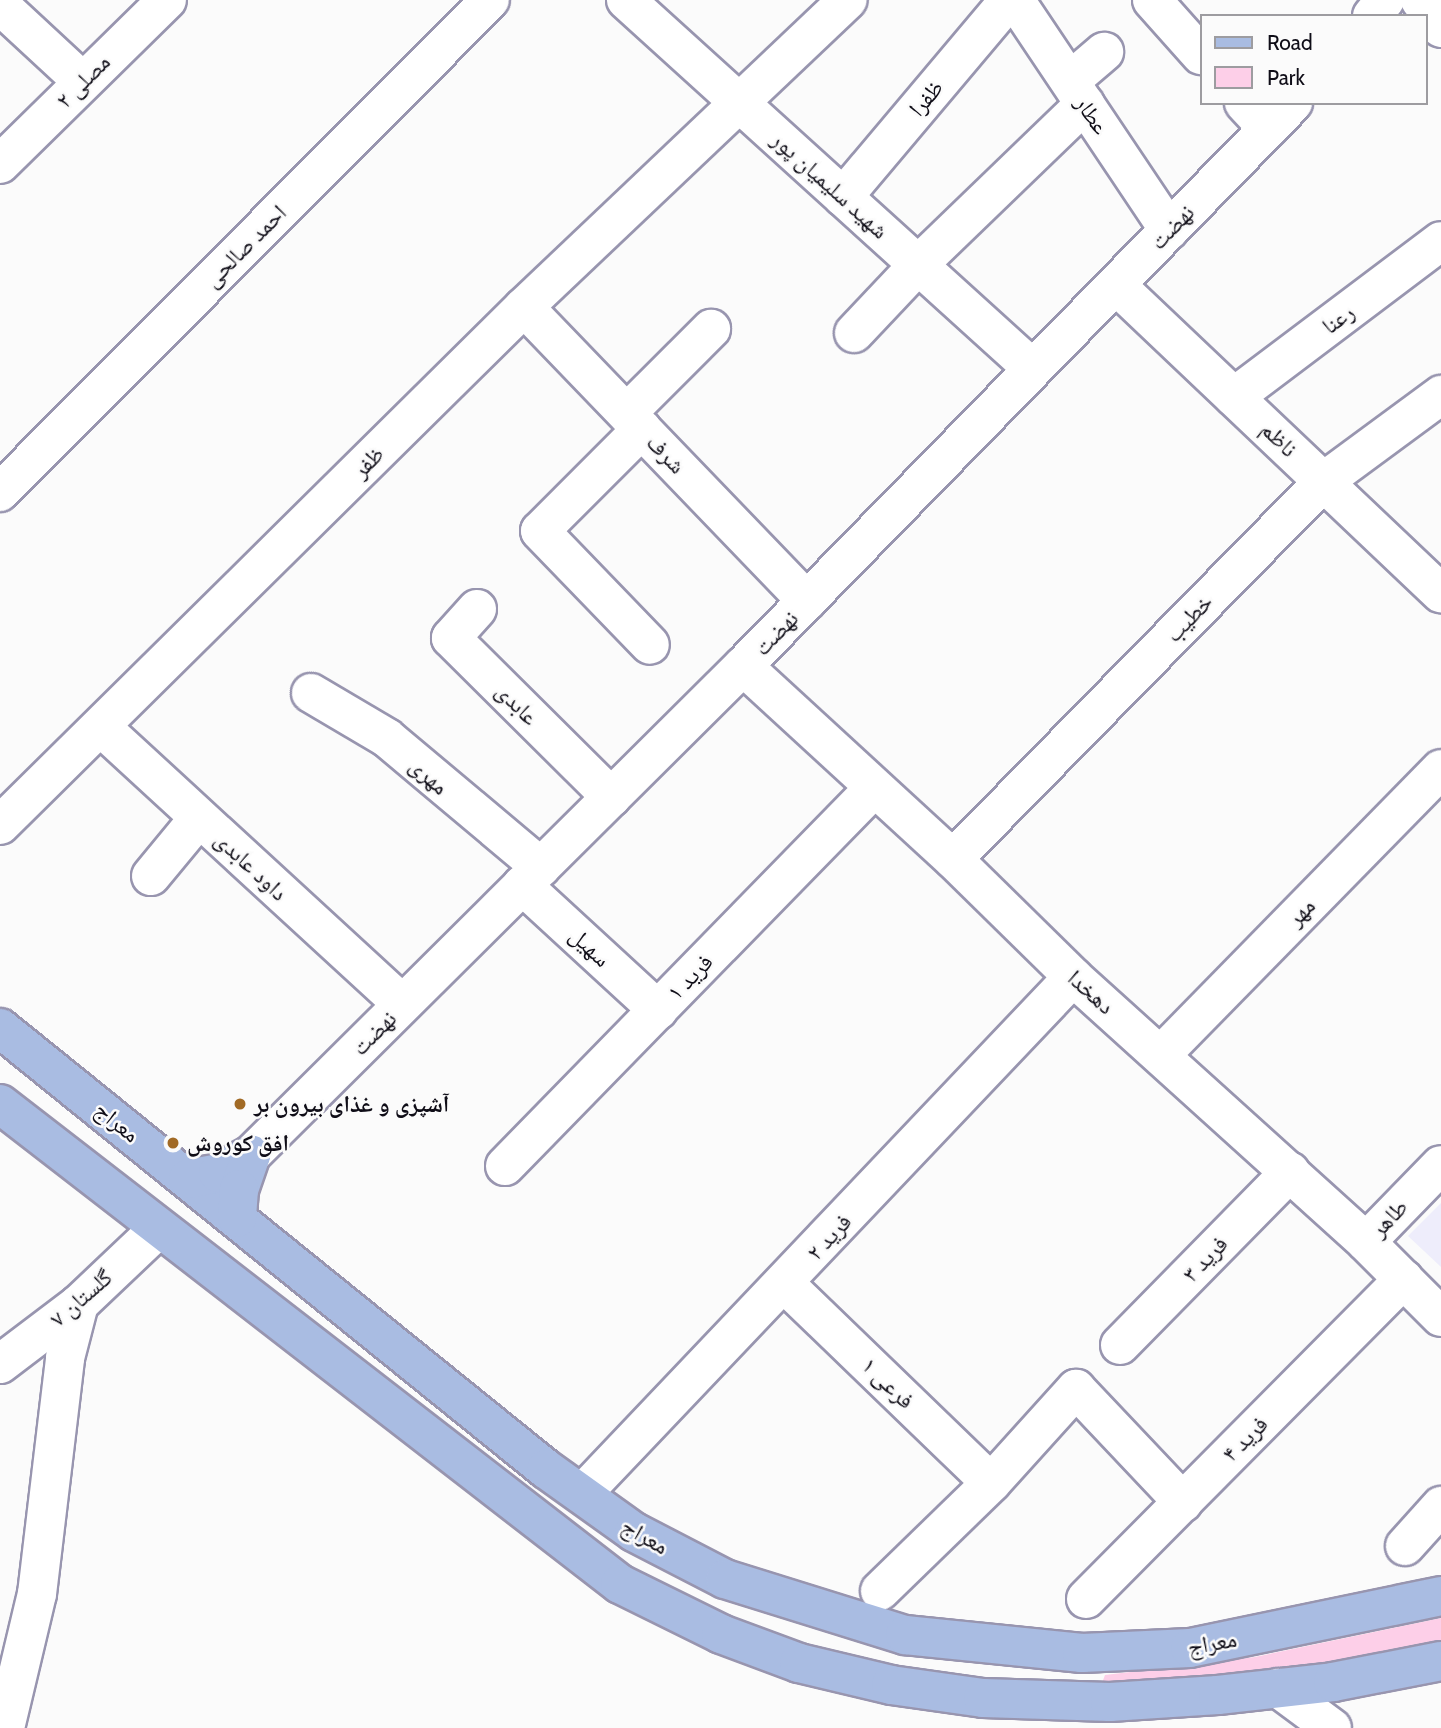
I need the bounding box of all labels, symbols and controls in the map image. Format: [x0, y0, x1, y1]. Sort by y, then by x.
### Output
legend [1200, 14, 1427, 105]
text: Road [1267, 30, 1313, 55]
street label: مصلی ۲ [50, 48, 116, 114]
text: Park [1267, 65, 1305, 90]
street label: ظفرا [903, 74, 949, 122]
street label: عطار [1069, 90, 1115, 140]
street label: شهید سلیمیان پور [766, 126, 894, 244]
street label: احمد صالحی [198, 199, 292, 293]
street label: نهضت [1144, 199, 1200, 255]
street label: رعنا [1317, 298, 1359, 340]
street label: ناظم [1255, 415, 1303, 463]
street label: شرف [641, 429, 691, 479]
street label: ظفر [346, 440, 390, 484]
street label: خطیب [1160, 588, 1218, 648]
street label: نهضت [748, 605, 804, 661]
street label: عابدی [490, 677, 544, 731]
street label: مهری [404, 751, 454, 801]
street label: داود عابدی [209, 825, 293, 907]
street label: مهر [1281, 892, 1321, 932]
street label: سهیل [564, 921, 616, 973]
street label: فرید ۱ [662, 948, 718, 1006]
street label: دهخدا [1062, 964, 1120, 1020]
street label: نهضت [346, 1005, 402, 1061]
place label: آشپزی و غذای بیرون بر [254, 1090, 449, 1118]
street label: معراج [89, 1096, 145, 1148]
marker: آشپزی و غذای بیرون بر [232, 1096, 248, 1112]
place label: افق کوروش [187, 1129, 289, 1157]
marker: افق کوروش [165, 1135, 181, 1151]
street label: طاهر [1364, 1193, 1414, 1243]
street label: فرید ۲ [801, 1208, 857, 1266]
street label: فرید ۳ [1177, 1230, 1233, 1288]
street label: گلستان ۷ [44, 1263, 118, 1333]
street label: فرعی ۱ [856, 1352, 920, 1414]
street label: فرید ۴ [1216, 1410, 1274, 1468]
street label: معراج [617, 1512, 673, 1560]
street label: معراج [1185, 1625, 1239, 1661]

